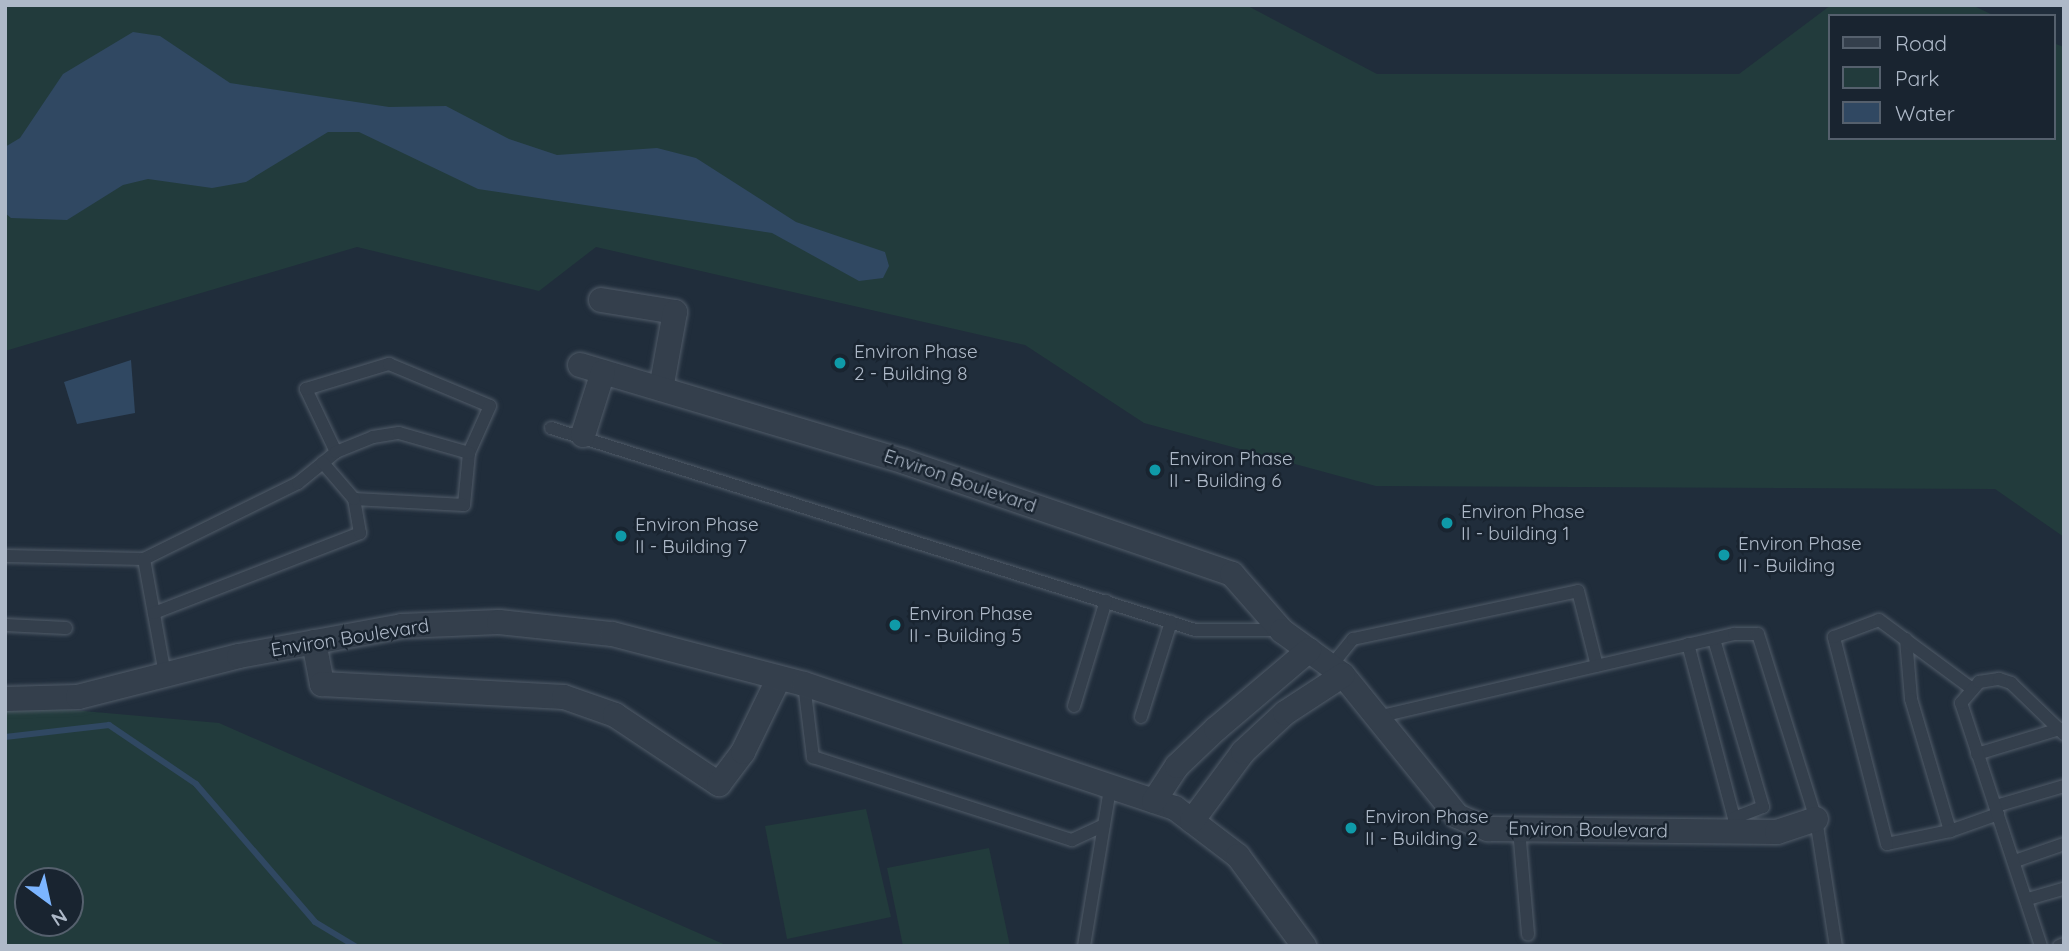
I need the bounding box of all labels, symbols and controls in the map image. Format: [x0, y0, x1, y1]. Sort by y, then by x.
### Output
legend [1828, 14, 2055, 140]
text: Road [1895, 30, 1947, 56]
text: Park [1895, 65, 1939, 91]
text: Water [1895, 100, 1955, 126]
place label: Environ Phase 2 - Building 8 [854, 341, 978, 385]
marker: Environ Phase 2 - Building 8 [832, 355, 848, 371]
street label: Environ Boulevard [881, 444, 1039, 518]
place label: Environ Phase II - Building 6 [1169, 448, 1293, 492]
marker: Environ Phase II - Building 6 [1147, 462, 1163, 478]
place label: Environ Phase II - building 1 [1461, 501, 1585, 545]
place label: Environ Phase II - Building 7 [635, 514, 759, 558]
marker: Environ Phase II - building 1 [1439, 515, 1455, 531]
marker: Environ Phase II - Building 7 [613, 528, 629, 544]
place label: Environ Phase II - Building [1738, 533, 1862, 577]
marker: Environ Phase II - Building [1716, 547, 1732, 563]
place label: Environ Phase II - Building 5 [909, 603, 1033, 647]
street label: Environ Boulevard [269, 614, 431, 662]
marker: Environ Phase II - Building 5 [887, 617, 903, 633]
place label: Environ Phase II - Building 2 [1365, 806, 1489, 850]
street label: Environ Boulevard [1508, 817, 1668, 843]
marker: Environ Phase II - Building 2 [1343, 820, 1359, 836]
north arrow [14, 867, 84, 937]
text: N [47, 904, 72, 932]

